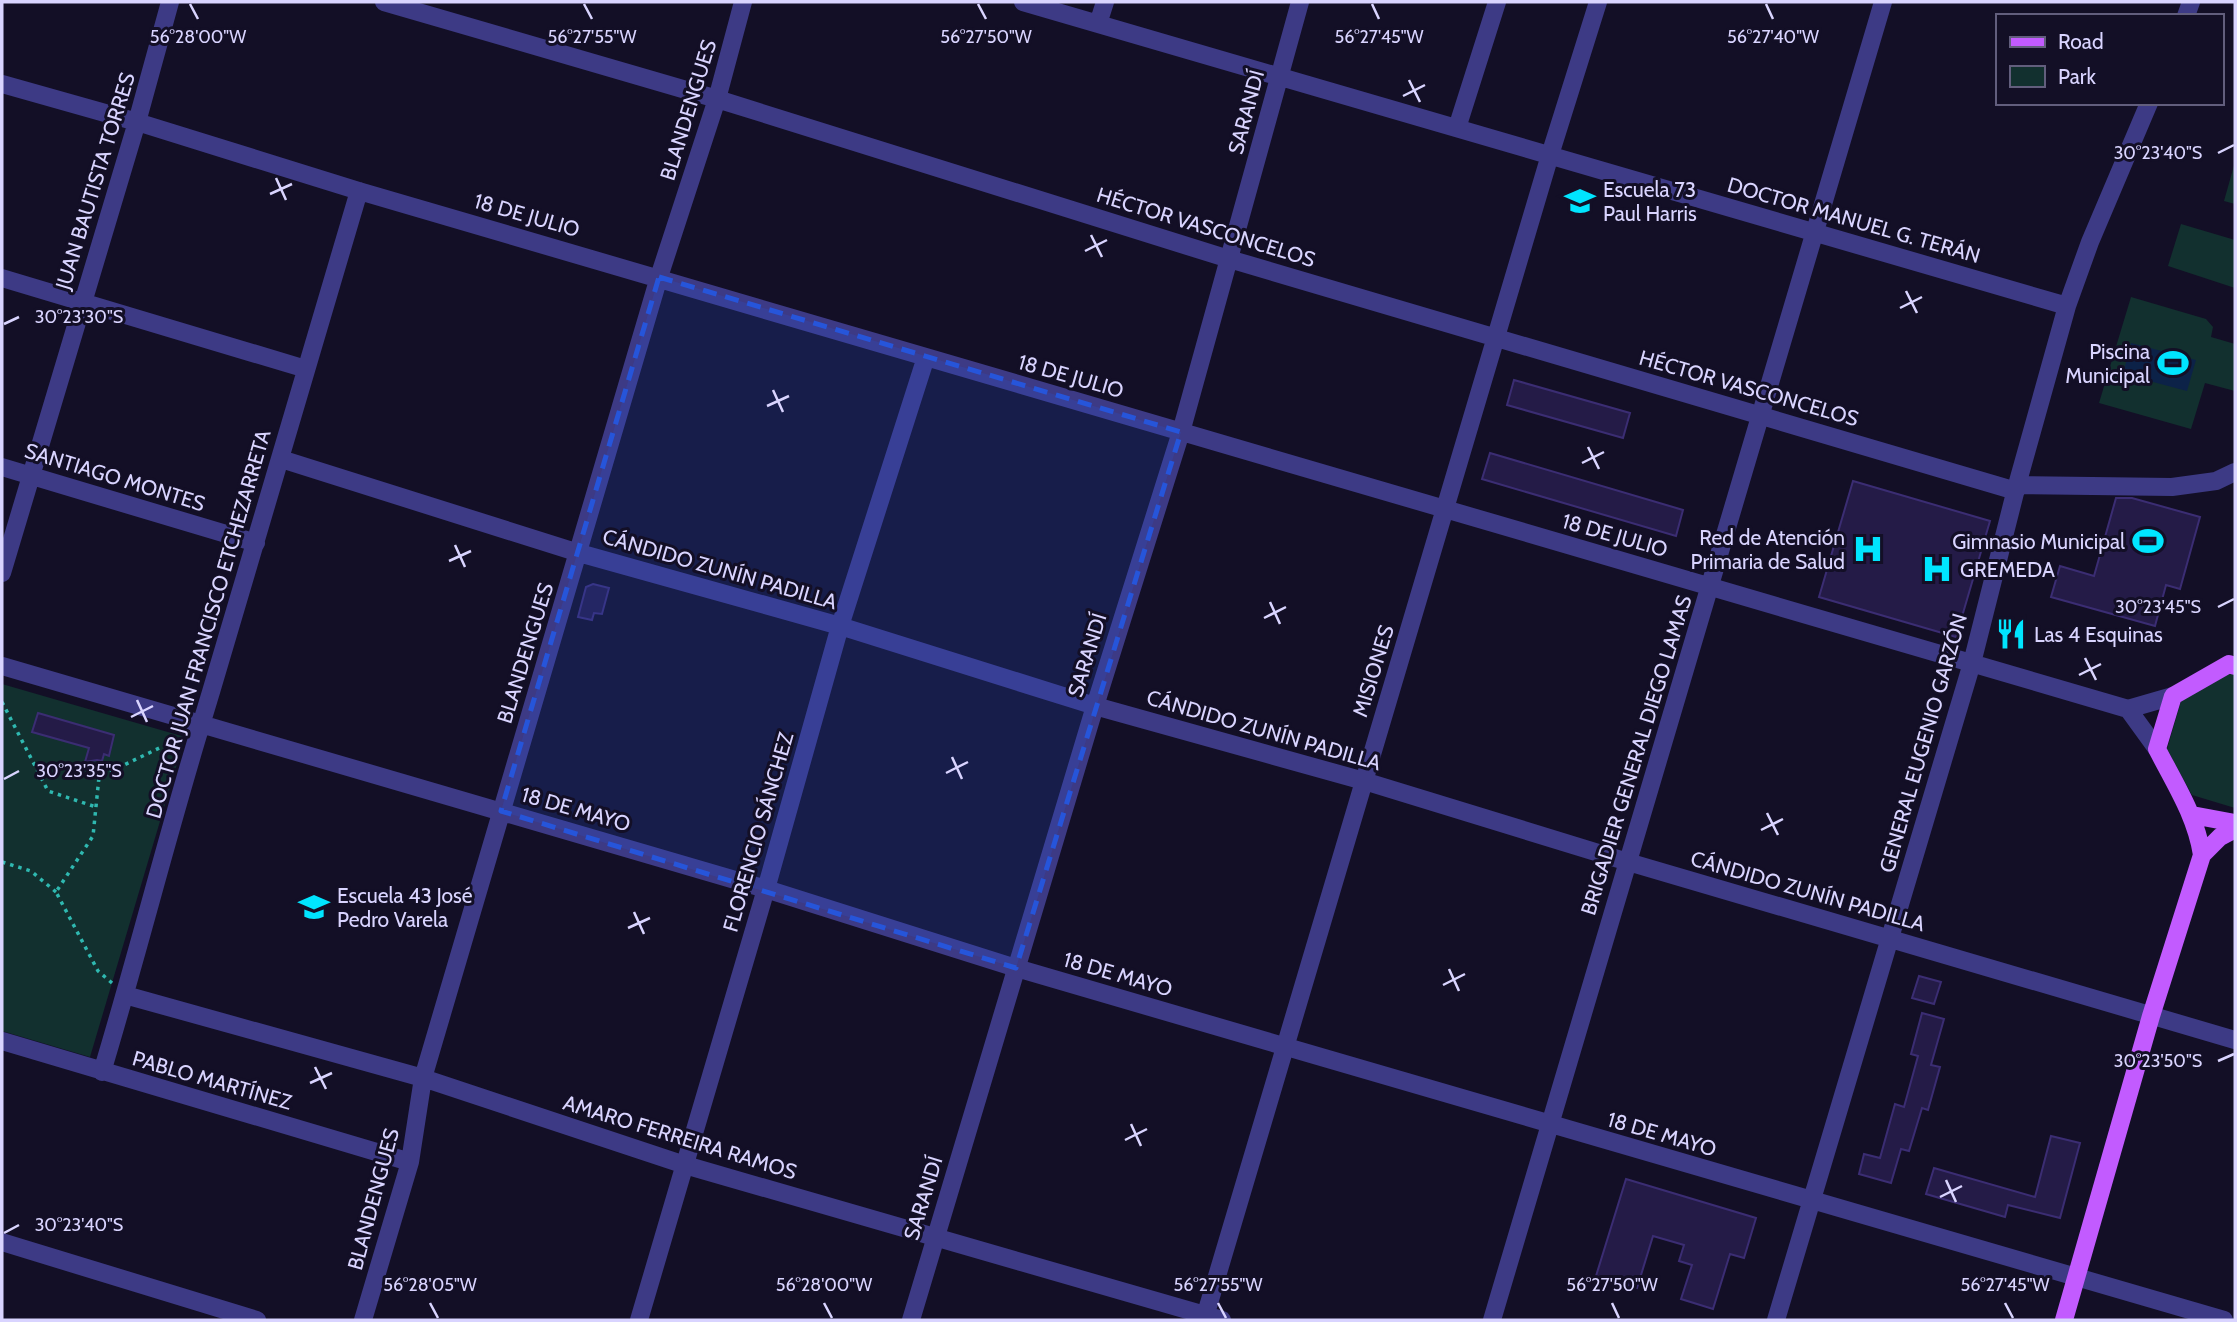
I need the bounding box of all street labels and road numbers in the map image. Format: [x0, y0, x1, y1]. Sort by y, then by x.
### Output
street label: BLANDENGUES [655, 37, 721, 183]
street label: SARANDÍ [1223, 67, 1269, 157]
street label: JUAN BAUTISTA TORRES [50, 69, 140, 293]
street label: DOCTOR MANUEL G. TERÁN [1725, 172, 1983, 268]
street label: HÉCTOR VASCONCELOS [1094, 182, 1318, 272]
street label: 18 DE JULIO [471, 188, 583, 242]
street label: HÉCTOR VASCONCELOS [1636, 345, 1862, 431]
street label: 18 DE JULIO [1015, 349, 1127, 403]
street label: DOCTOR JUAN FRANCISCO ETCHEZARRETA [140, 427, 276, 821]
street label: SANTIAGO MONTES [22, 438, 208, 516]
street label: 18 DE JULIO [1559, 508, 1671, 562]
street label: CÁNDIDO ZUNÍN PADILLA [600, 524, 840, 614]
street label: BLANDENGUES [492, 580, 558, 726]
street label: BRIGADIER GENERAL DIEGO LAMAS [1575, 592, 1697, 918]
street label: SARANDÍ [1062, 610, 1112, 700]
street label: GENERAL EUGENIO GARZÓN [1874, 611, 1972, 875]
street label: MISIONES [1347, 622, 1399, 720]
street label: CÁNDIDO ZUNÍN PADILLA [1144, 685, 1384, 775]
street label: FLORENCIO SÁNCHEZ [718, 729, 799, 935]
street label: 18 DE MAYO [519, 782, 633, 836]
street label: CÁNDIDO ZUNÍN PADILLA [1688, 846, 1928, 936]
street label: 18 DE MAYO [1061, 947, 1175, 1001]
street label: PABLO MARTÍNEZ [130, 1045, 295, 1115]
street label: AMARO FERREIRA RAMOS [560, 1090, 800, 1184]
street label: 18 DE MAYO [1605, 1107, 1719, 1161]
street label: BLANDENGUES [342, 1125, 404, 1273]
street label: SARANDÍ [898, 1153, 948, 1243]

